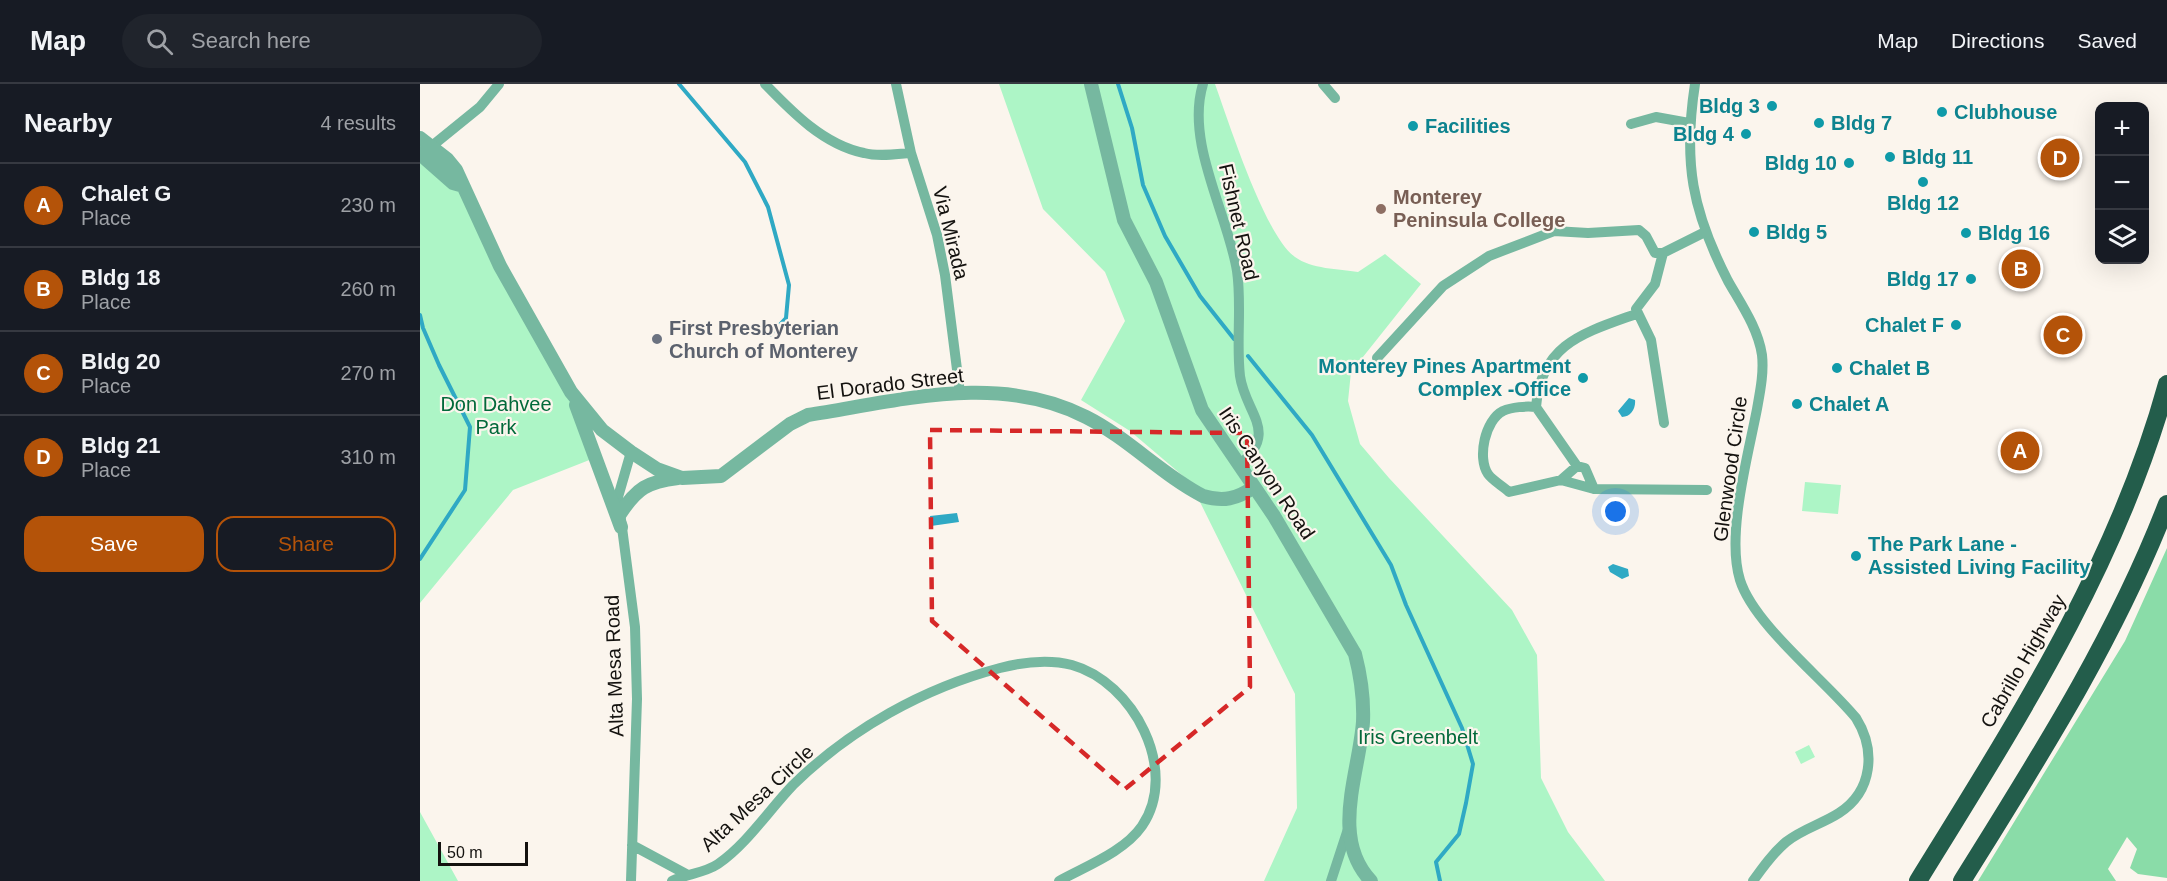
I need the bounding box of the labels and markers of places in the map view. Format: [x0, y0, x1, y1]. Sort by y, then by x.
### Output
place label: Bldg 3 [1699, 95, 1760, 117]
marker: Bldg 3 [1765, 99, 1779, 113]
place label: Clubhouse [1954, 101, 2057, 123]
marker: Clubhouse [1935, 105, 1949, 119]
place label: Bldg 7 [1831, 112, 1892, 134]
place label: Facilities [1425, 115, 1511, 137]
marker: Bldg 7 [1812, 116, 1826, 130]
marker: Facilities [1406, 119, 1420, 133]
place label: Bldg 4 [1673, 123, 1735, 145]
marker: Bldg 4 [1739, 127, 1753, 141]
pin: D [2040, 136, 2080, 181]
place label: Bldg 11 [1902, 146, 1973, 168]
marker: Bldg 11 [1883, 150, 1897, 164]
place label: Bldg 10 [1765, 152, 1837, 174]
marker: Bldg 10 [1842, 156, 1856, 170]
marker: Bldg 12 [1916, 175, 1930, 189]
place label: Monterey Peninsula College [1393, 186, 1565, 231]
place label: Bldg 12 [1887, 192, 1959, 214]
marker: Monterey Peninsula College [1374, 202, 1388, 216]
place label: Bldg 5 [1766, 221, 1827, 243]
place label: Bldg 16 [1978, 222, 2050, 244]
marker: Bldg 5 [1747, 225, 1761, 239]
marker: Bldg 16 [1959, 226, 1973, 240]
pin: B [2002, 246, 2040, 291]
place label: Bldg 17 [1887, 268, 1959, 290]
marker: Bldg 17 [1964, 272, 1978, 286]
pin: C [2044, 312, 2082, 358]
place label: Chalet F [1865, 314, 1944, 336]
place label: First Presbyterian Church of Monterey [669, 317, 859, 362]
marker: Chalet F [1949, 318, 1963, 332]
marker: First Presbyterian Church of Monterey [650, 332, 664, 346]
place label: Monterey Pines Apartment Complex -Office [1318, 355, 1571, 400]
place label: Chalet B [1849, 357, 1930, 379]
marker: Chalet B [1830, 361, 1844, 375]
marker: Monterey Pines Apartment Complex -Office [1576, 371, 1590, 385]
place label: Chalet A [1809, 393, 1889, 415]
marker: Chalet A [1790, 397, 1804, 411]
pin: A [2000, 428, 2040, 473]
place label: The Park Lane - Assisted Living Facility [1868, 533, 2091, 578]
marker: The Park Lane - Assisted Living Facility [1849, 549, 1863, 563]

